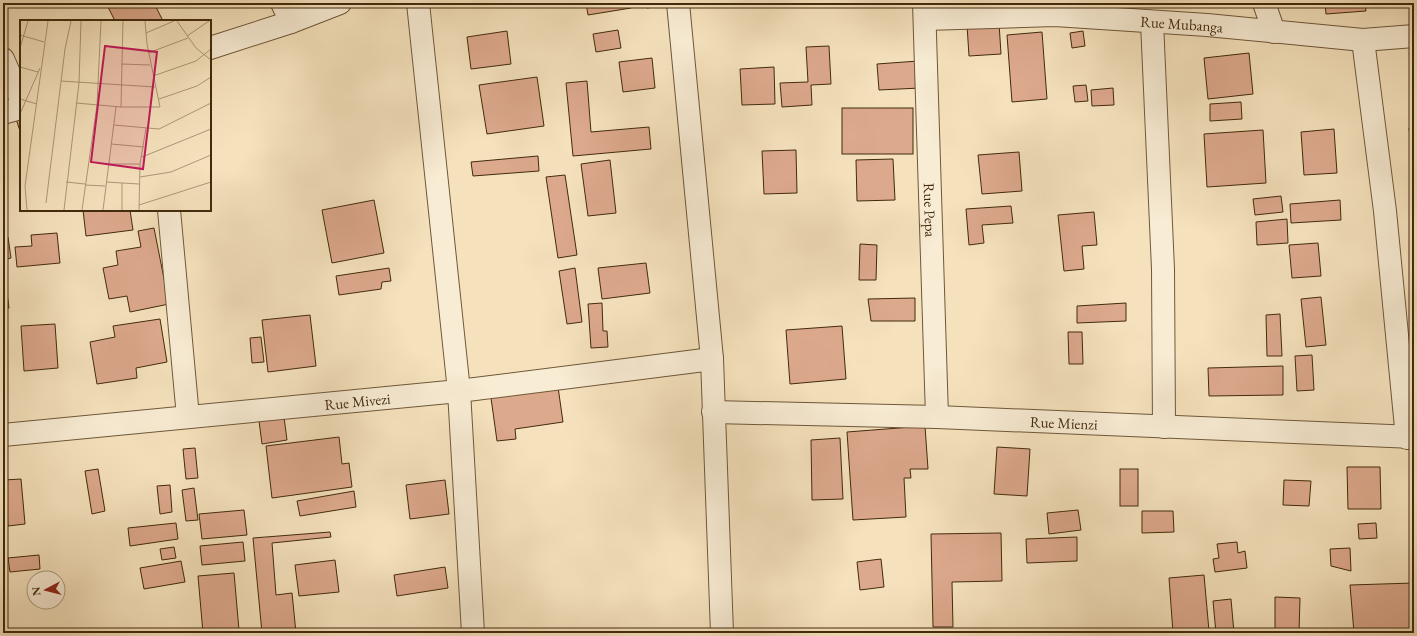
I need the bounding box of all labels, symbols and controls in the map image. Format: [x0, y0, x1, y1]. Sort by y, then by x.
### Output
street label: Rue Mubanga [1140, 11, 1224, 36]
inset map [20, 20, 211, 211]
street label: Rue Pepa [920, 182, 941, 237]
street label: Rue Mivezi [324, 388, 391, 413]
street label: Rue Mienzi [1030, 411, 1098, 433]
north arrow [26, 570, 66, 610]
text: N [29, 586, 44, 596]

